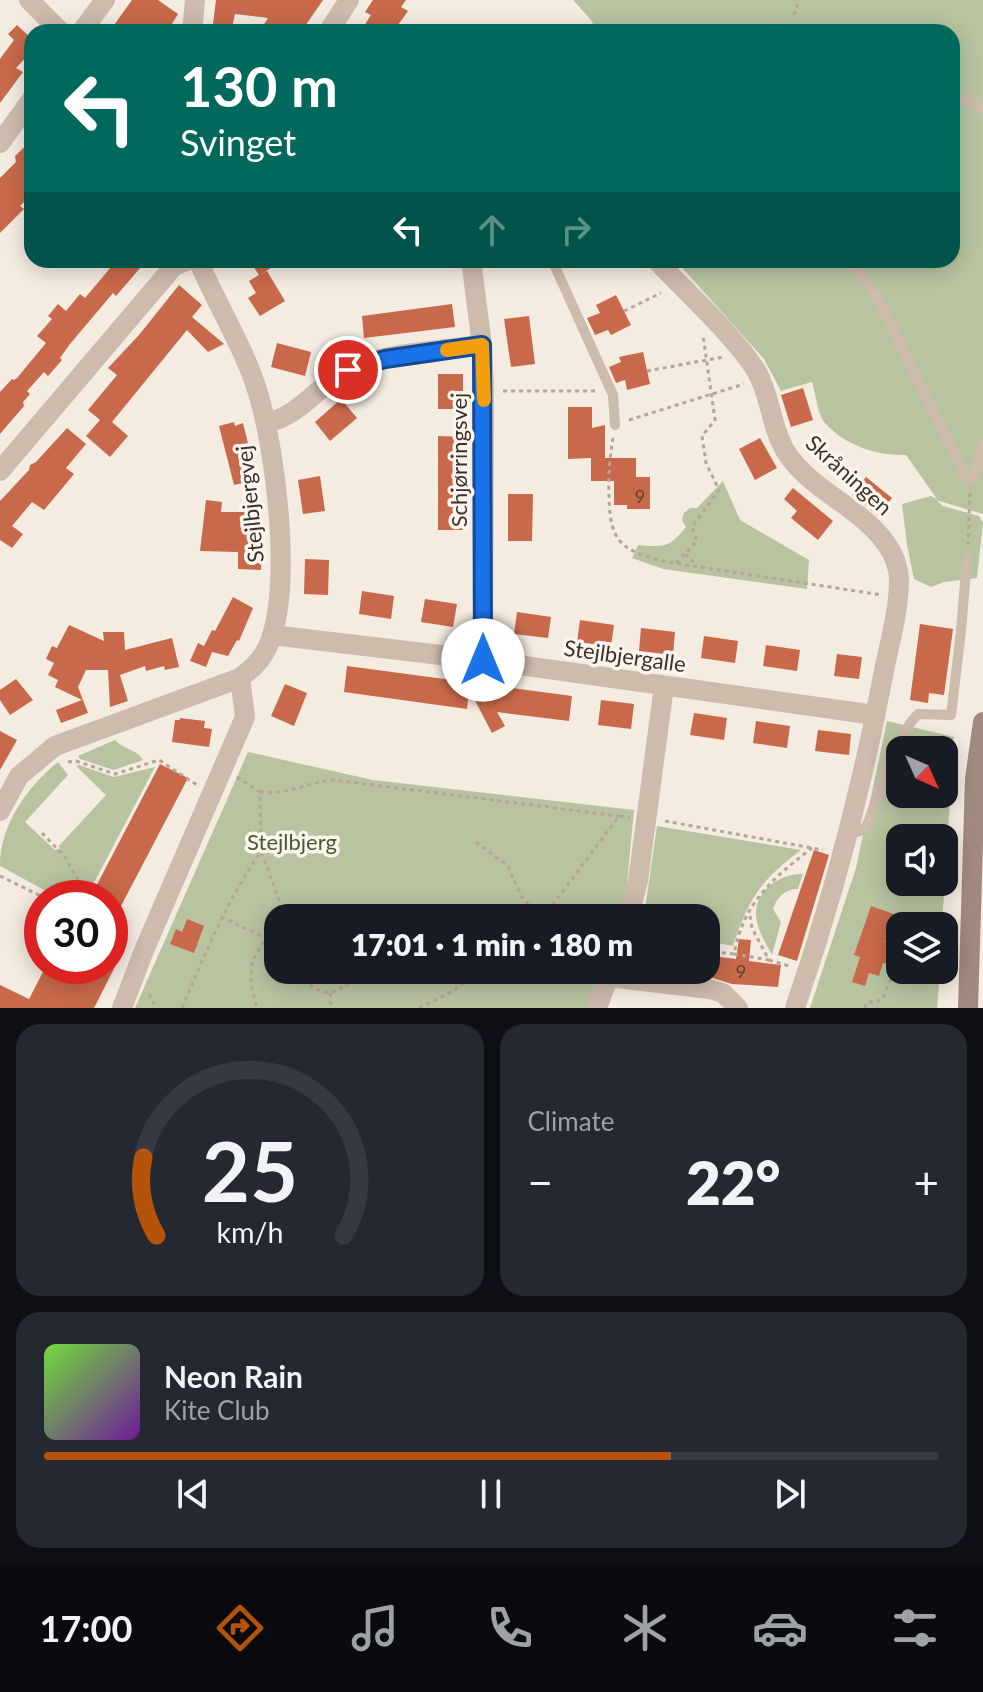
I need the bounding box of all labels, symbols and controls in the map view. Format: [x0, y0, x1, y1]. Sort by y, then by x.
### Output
text: 130 m [180, 52, 338, 119]
icon: left [48, 56, 152, 160]
text: Svinget [180, 120, 296, 164]
icon: left [386, 208, 430, 252]
icon: ahead [470, 208, 514, 252]
icon: right [554, 208, 598, 252]
pin [314, 336, 382, 404]
icon: arrive [326, 348, 370, 392]
street label: Schjørringsvej [445, 393, 472, 527]
street label: Skråningen [801, 429, 898, 520]
street label: Stejlbjergvej [230, 444, 269, 564]
house number: 9 [635, 485, 645, 507]
position arrow [441, 618, 525, 702]
street label: Stejlbjergalle [562, 634, 688, 677]
north arrow [886, 736, 958, 808]
map controls [886, 736, 958, 984]
button: sound [886, 824, 958, 896]
park label: Stejlbjerg [247, 828, 337, 855]
speed limit sign: 30 [24, 880, 128, 984]
button: layers [886, 912, 958, 984]
text: 17:01 · 1 min · 180 m [351, 926, 633, 962]
house number: 9 [736, 960, 746, 982]
text: Climate [528, 1105, 614, 1137]
text: 25 [202, 1120, 298, 1220]
text: 22° [686, 1146, 781, 1218]
text: − [528, 1156, 553, 1208]
text: + [913, 1156, 939, 1208]
text: km/h [216, 1215, 283, 1249]
text: Neon Rain [164, 1358, 303, 1394]
text: Kite Club [164, 1394, 270, 1426]
icon: previous [171, 1472, 215, 1516]
icon: pause [469, 1472, 513, 1516]
icon: next [768, 1472, 812, 1516]
icon: directions [212, 1600, 268, 1656]
icon: music [347, 1600, 403, 1656]
icon: phone [482, 1600, 538, 1656]
icon: climate [617, 1600, 673, 1656]
icon: car [752, 1600, 808, 1656]
icon: filters [887, 1600, 943, 1656]
text: 17:00 [40, 1606, 132, 1650]

